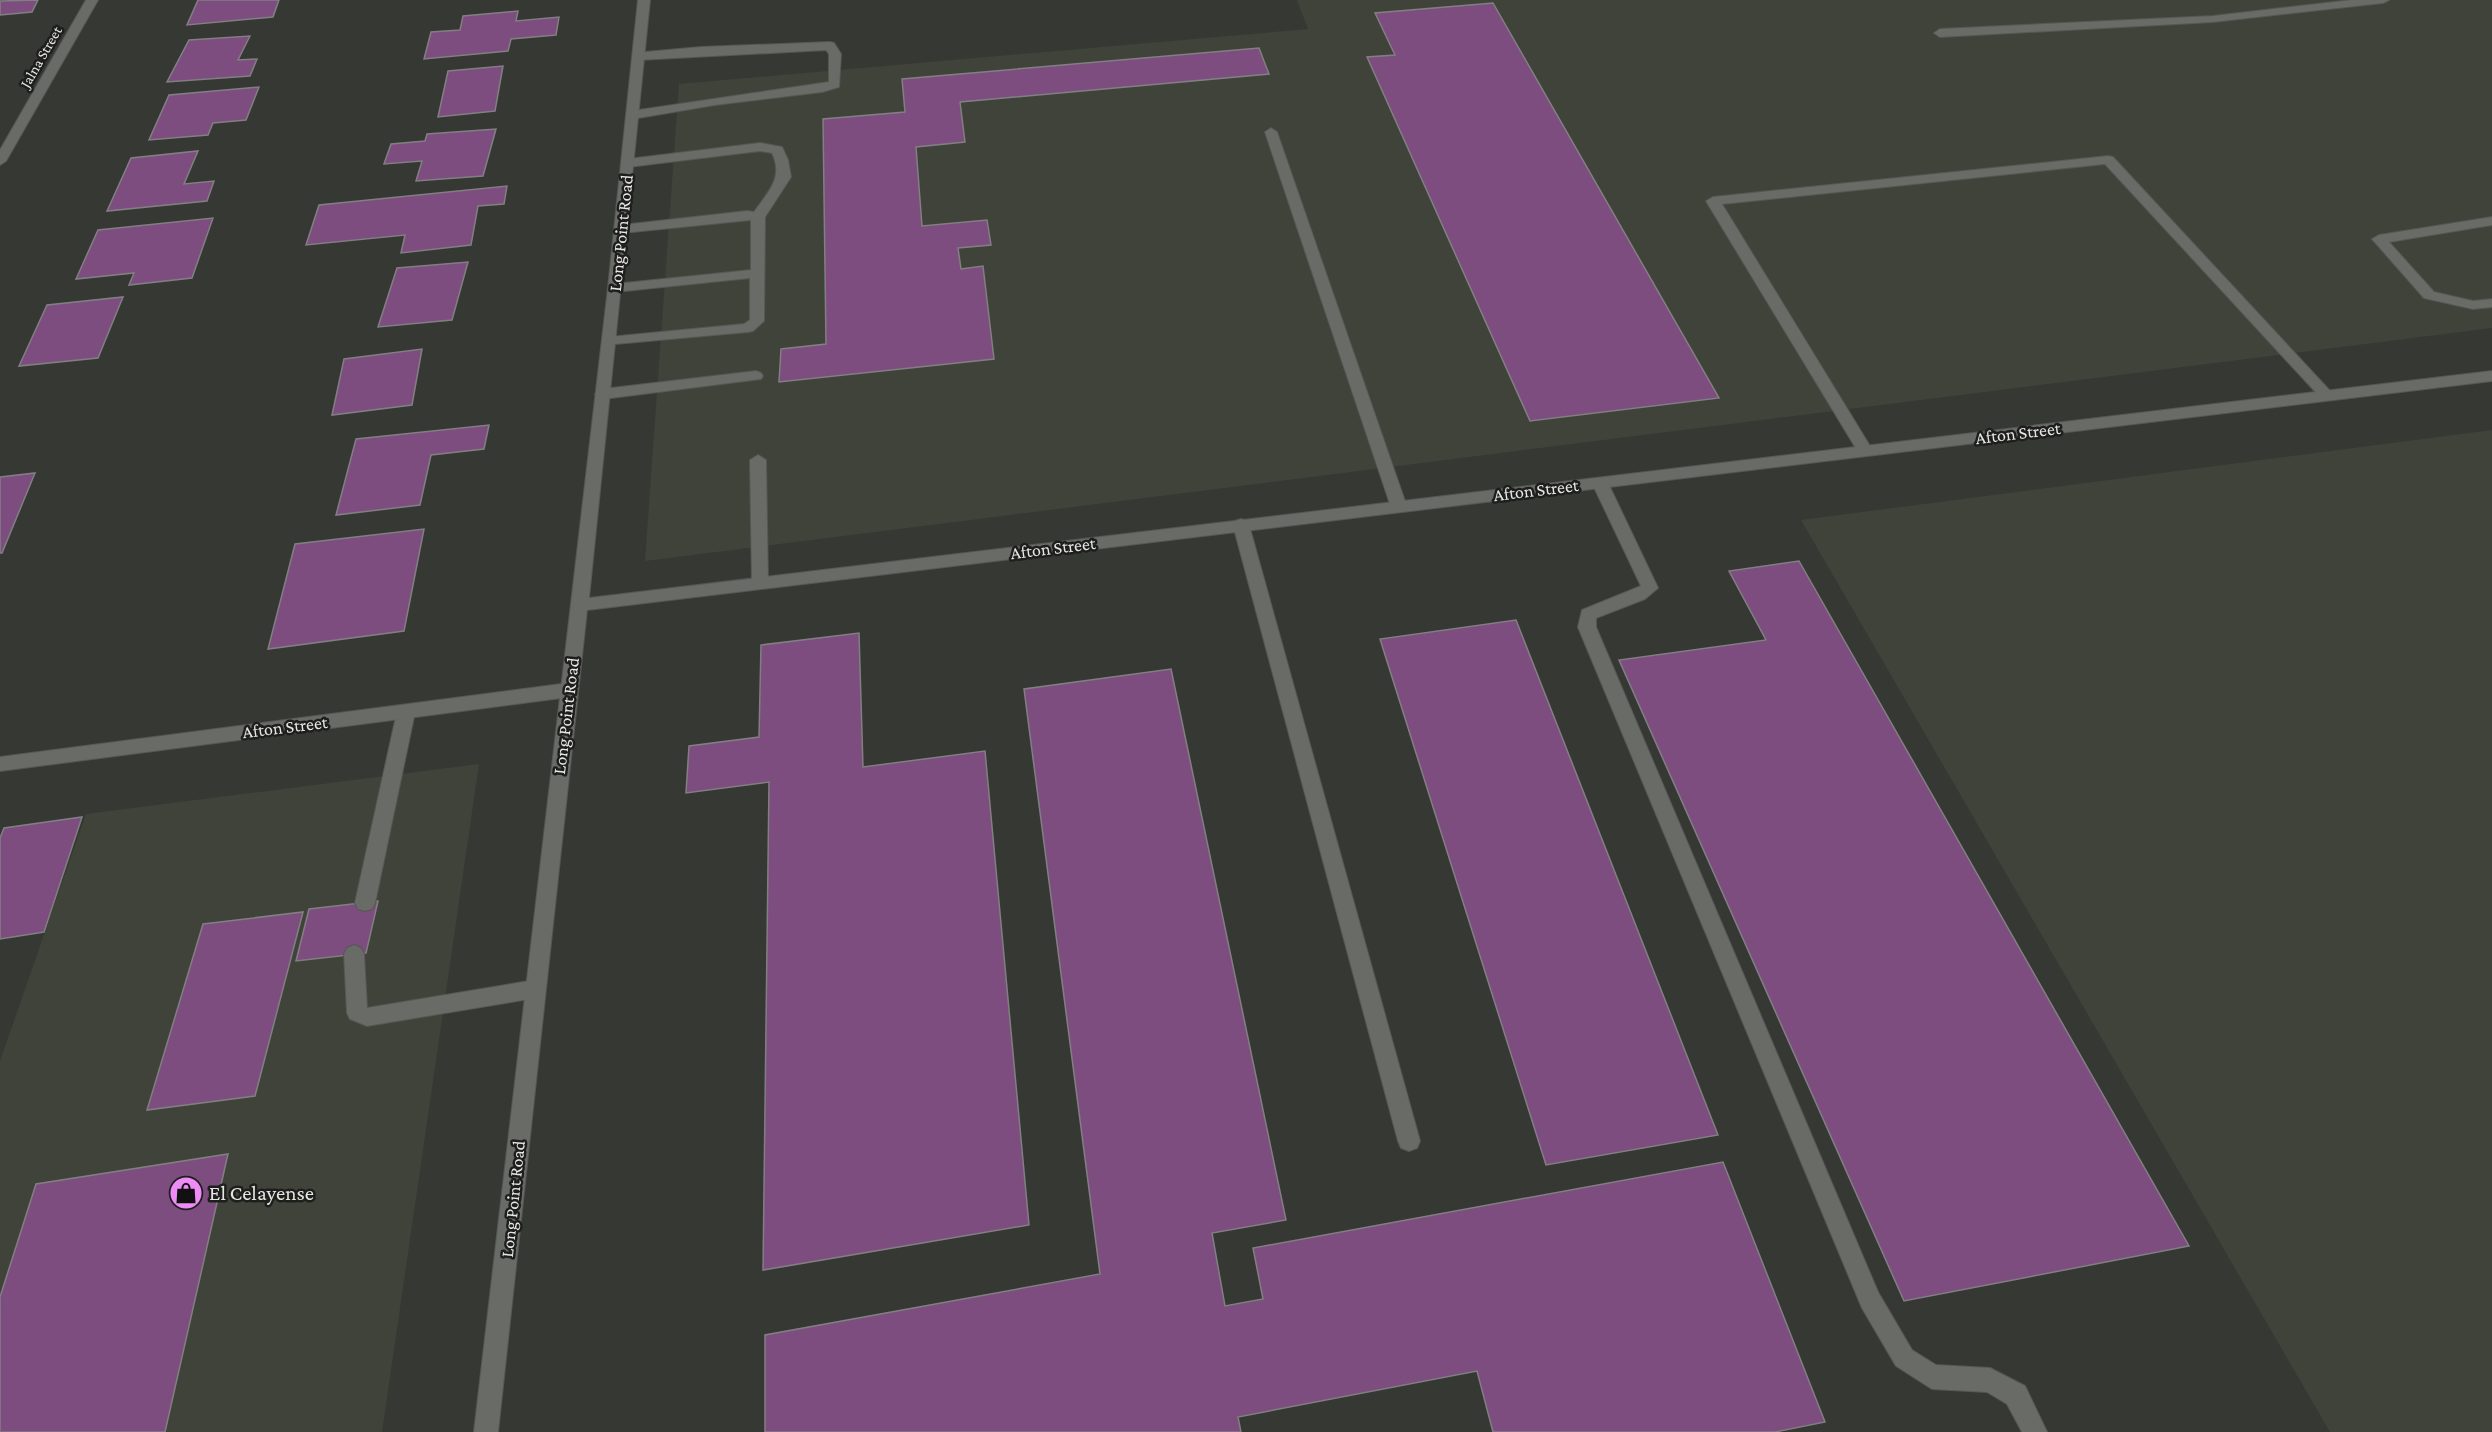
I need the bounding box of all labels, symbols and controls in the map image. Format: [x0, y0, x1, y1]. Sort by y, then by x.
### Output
street label: Jalna Street [16, 23, 66, 93]
street label: Long Point Road [605, 173, 637, 292]
street label: Afton Street [1974, 418, 2063, 448]
street label: Afton Street [1492, 475, 1581, 505]
street label: Afton Street [1009, 533, 1098, 563]
street label: Long Point Road [549, 656, 583, 776]
street label: Afton Street [241, 712, 330, 742]
street label: Long Point Road [497, 1139, 529, 1258]
shop icon: El Celayense [168, 1175, 204, 1211]
place label: El Celayense [209, 1181, 314, 1205]

